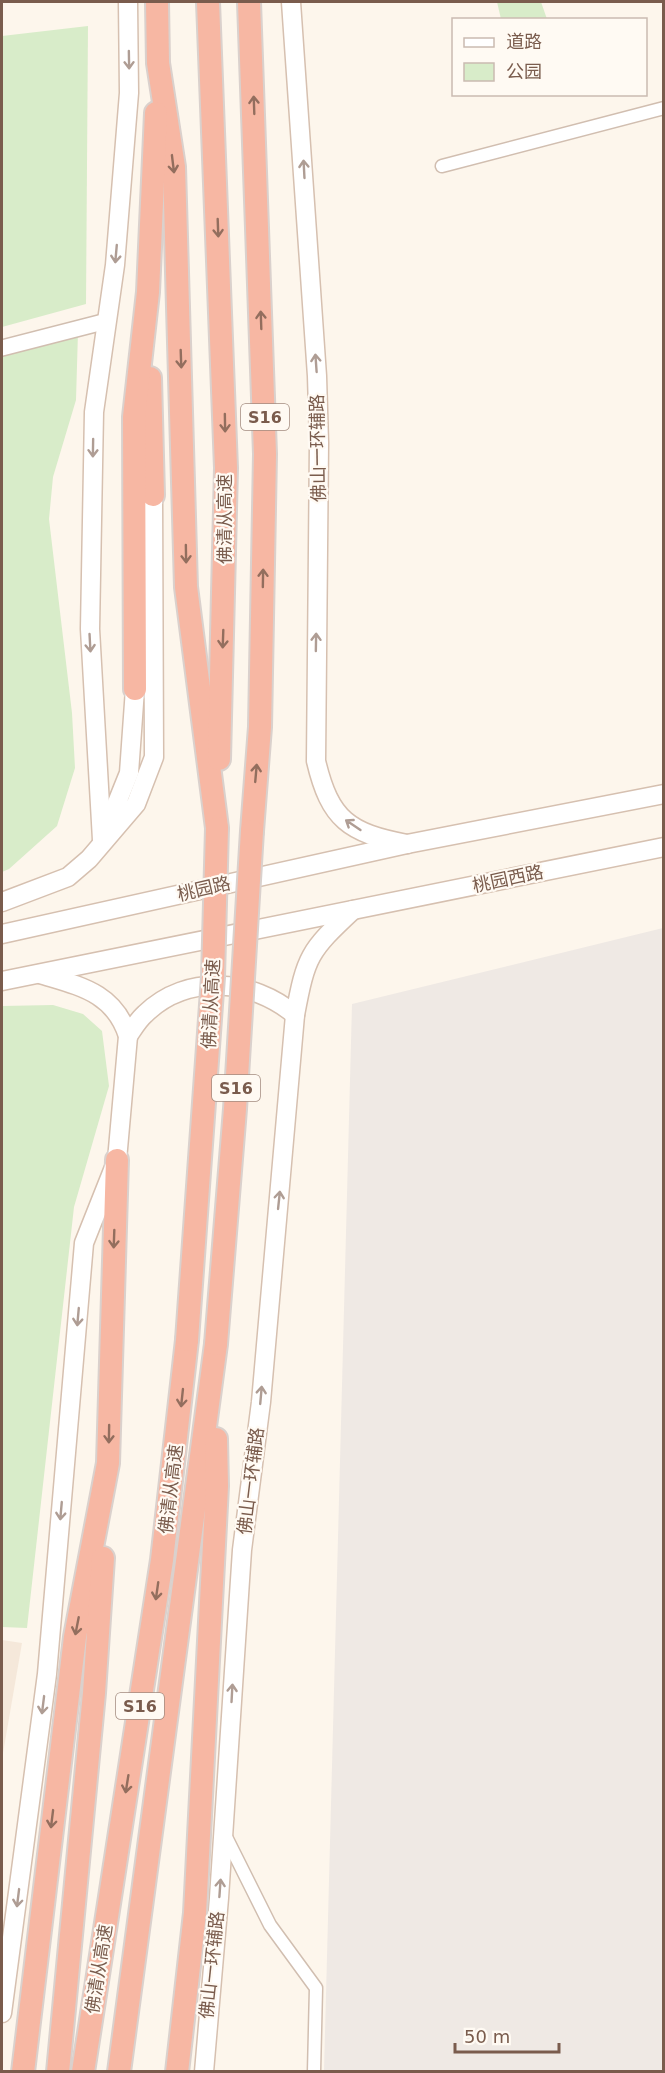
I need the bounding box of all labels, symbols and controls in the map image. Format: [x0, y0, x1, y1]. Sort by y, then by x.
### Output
legend [452, 18, 647, 96]
text: 道路 [506, 31, 542, 52]
one-way arrow [123, 49, 135, 69]
text: 公园 [506, 61, 542, 82]
one-way arrow [249, 95, 260, 115]
one-way arrow [168, 153, 179, 173]
one-way arrow [298, 159, 309, 179]
one-way arrow [212, 217, 223, 237]
one-way arrow [110, 244, 121, 264]
one-way arrow [256, 311, 267, 331]
one-way arrow [175, 348, 186, 368]
one-way arrow [310, 354, 321, 374]
street label: 佛山一环辅路 [306, 394, 329, 502]
road number: S16 [241, 404, 289, 430]
one-way arrow [219, 412, 230, 432]
one-way arrow [88, 437, 99, 457]
street label: 佛清从高速 [214, 474, 235, 564]
one-way arrow [180, 543, 191, 563]
one-way arrow [258, 569, 269, 589]
one-way arrow [217, 628, 229, 648]
one-way arrow [85, 632, 96, 652]
one-way arrow [310, 633, 322, 653]
one-way arrow [251, 764, 262, 784]
one-way arrow [345, 819, 361, 831]
street label: 桃园西路 [470, 861, 545, 896]
street label: 桃园路 [175, 872, 233, 905]
street label: 佛清从高速 [198, 958, 223, 1049]
road number: S16 [212, 1075, 260, 1101]
one-way arrow [274, 1191, 285, 1211]
one-way arrow [108, 1228, 120, 1248]
one-way arrow [72, 1306, 83, 1326]
one-way arrow [256, 1385, 267, 1405]
one-way arrow [176, 1387, 187, 1407]
one-way arrow [103, 1423, 114, 1443]
street label: 佛山一环辅路 [234, 1426, 268, 1536]
street label: 佛清从高速 [155, 1443, 186, 1535]
one-way arrow [55, 1500, 66, 1520]
one-way arrow [152, 1581, 163, 1601]
one-way arrow [72, 1616, 83, 1635]
one-way arrow [226, 1684, 237, 1704]
road number: S16 [116, 1693, 164, 1719]
one-way arrow [37, 1695, 48, 1714]
one-way arrow [122, 1774, 133, 1793]
one-way arrow [47, 1809, 58, 1829]
one-way arrow [214, 1878, 225, 1898]
one-way arrow [12, 1888, 23, 1908]
street label: 佛山一环辅路 [195, 1910, 228, 2020]
street label: 佛清从高速 [81, 1923, 116, 2015]
scale bar [455, 2016, 558, 2054]
text: 50 m [464, 2026, 510, 2047]

